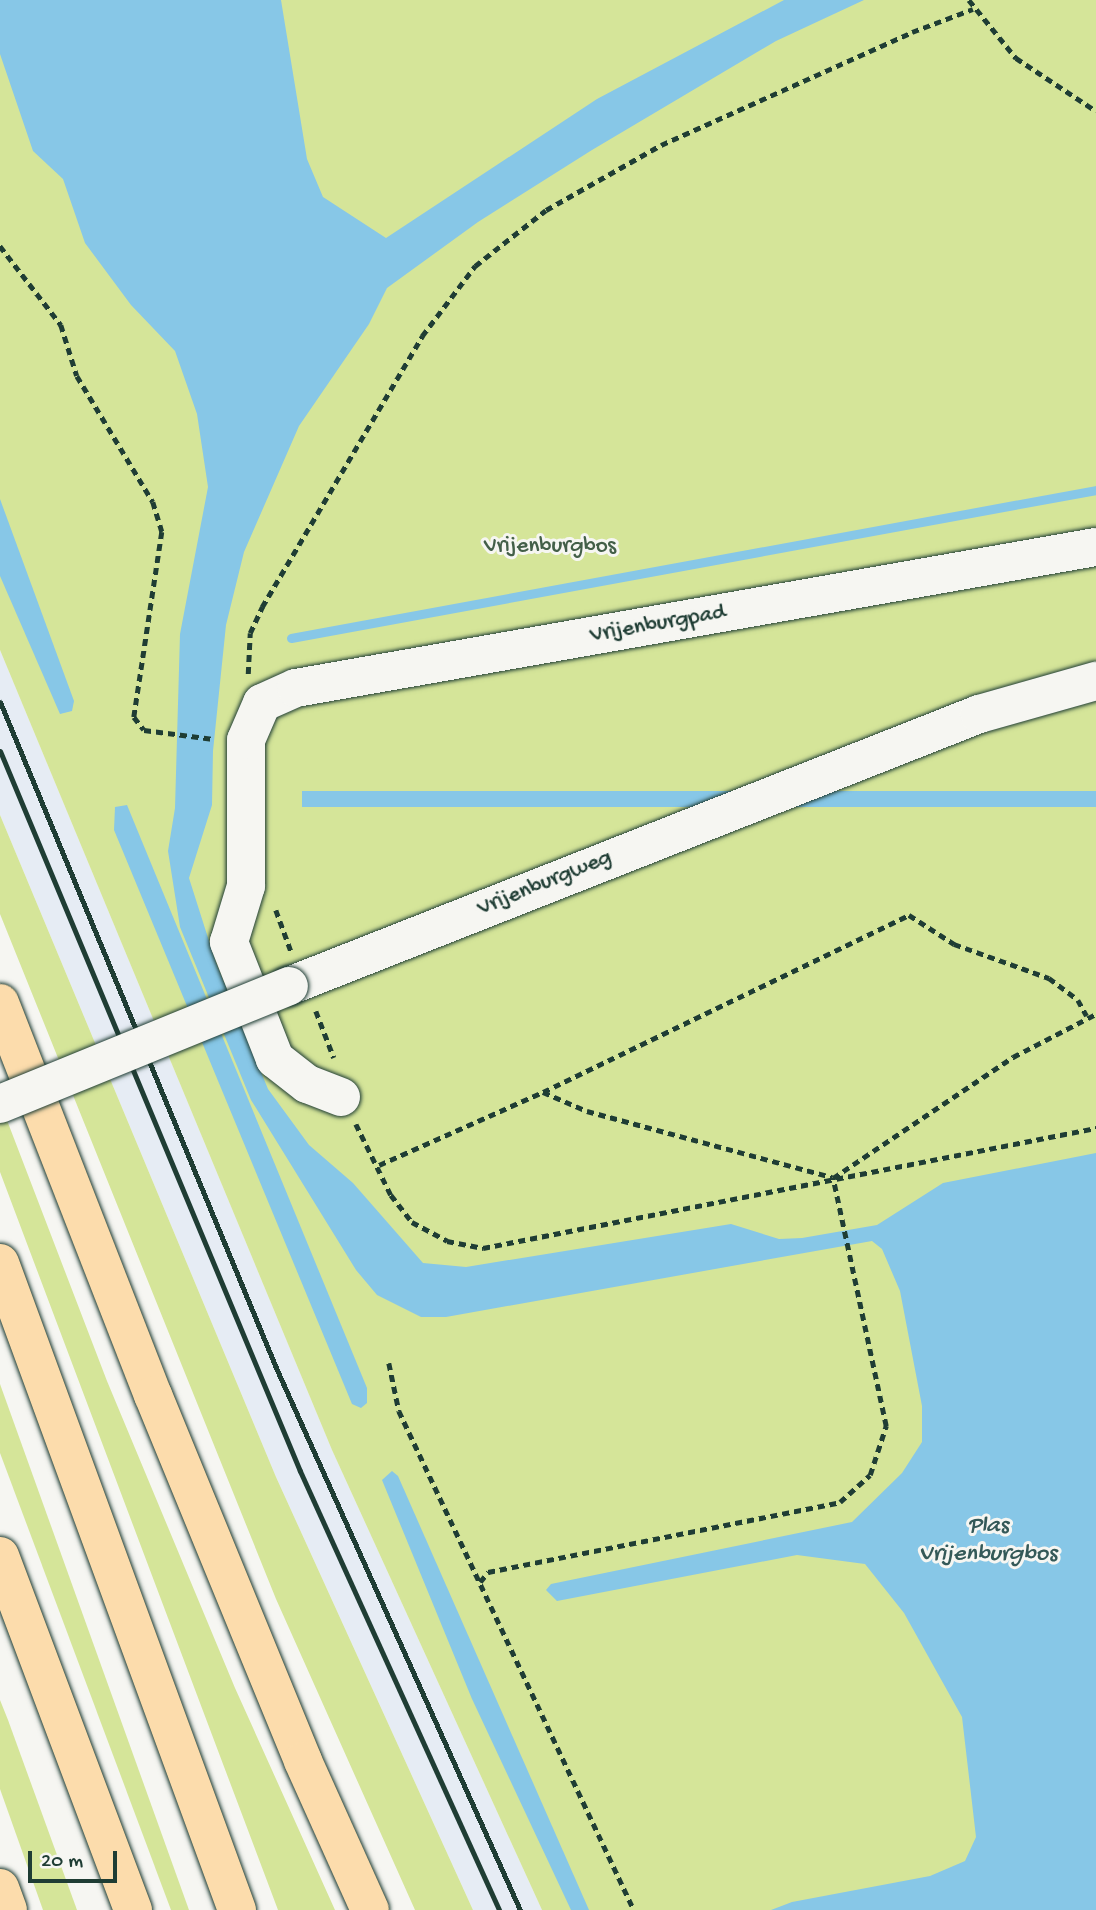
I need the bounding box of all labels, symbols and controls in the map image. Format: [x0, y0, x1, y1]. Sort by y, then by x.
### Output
park label: Vrijenburgbos [484, 533, 616, 561]
street label: Vrijenburgpad [588, 600, 728, 650]
street label: Vrijenburgweg [474, 845, 616, 923]
water label: Plas Vrijenburgbos [919, 1513, 1057, 1569]
scale bar [32, 1836, 121, 1880]
text: 20 m [41, 1850, 83, 1875]

